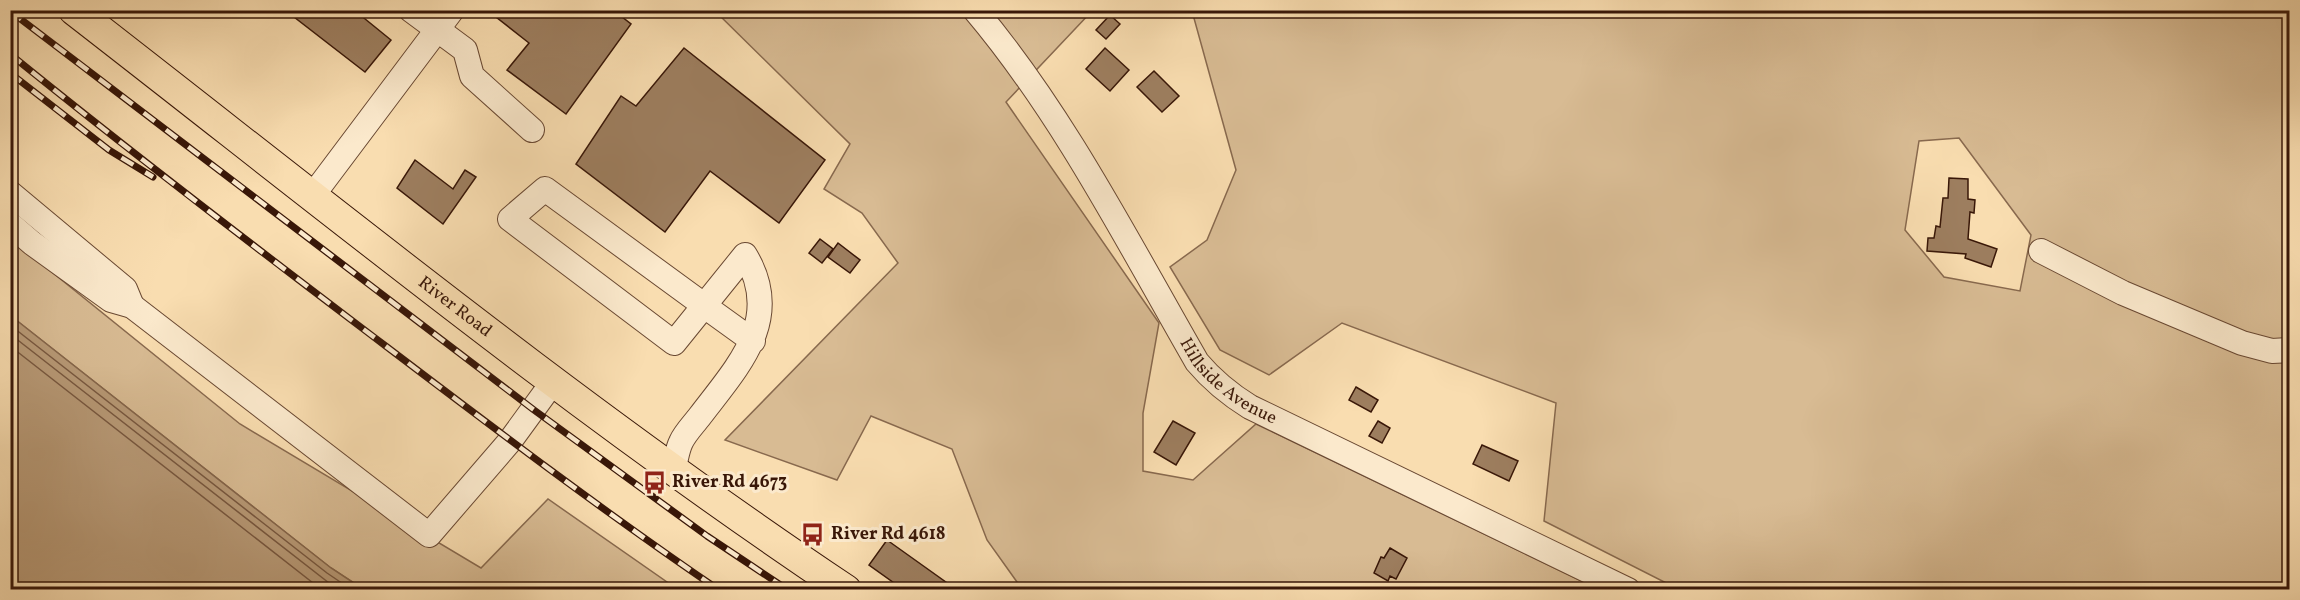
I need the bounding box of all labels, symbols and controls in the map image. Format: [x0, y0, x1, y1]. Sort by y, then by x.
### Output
street label: River Road [413, 270, 497, 343]
street label: Hillside Avenue [1173, 333, 1281, 431]
bus stop icon: River Rd 4673 [641, 469, 667, 495]
place label: River Rd 4673 [672, 470, 787, 495]
bus stop icon: River Rd 4618 [800, 521, 826, 547]
place label: River Rd 4618 [831, 522, 946, 547]

